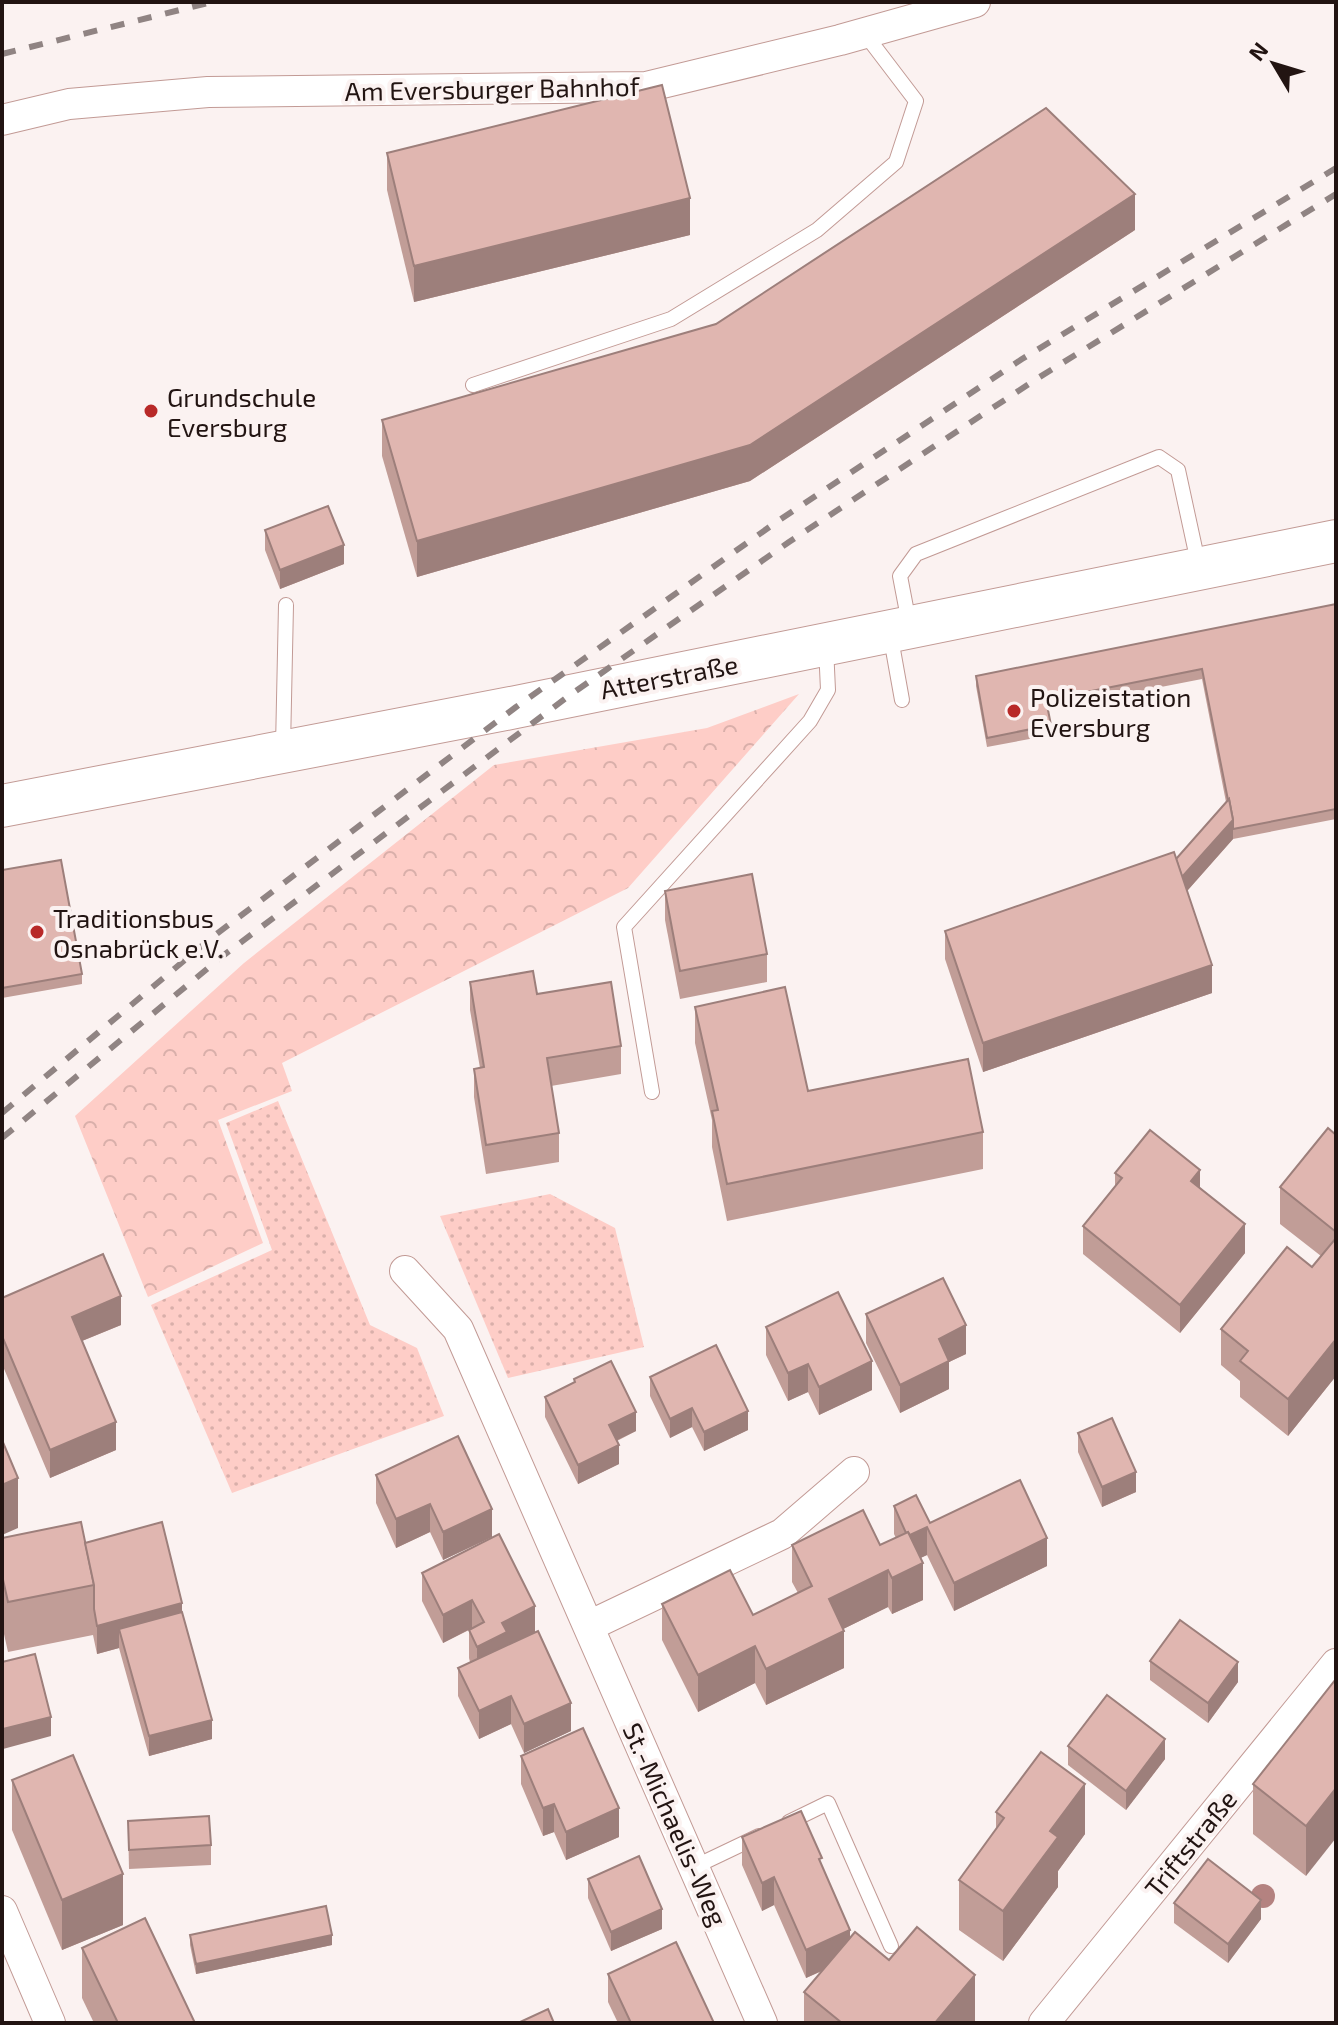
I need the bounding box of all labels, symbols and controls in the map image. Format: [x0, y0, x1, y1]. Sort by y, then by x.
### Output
north arrow [1234, 24, 1314, 104]
text: N [1242, 37, 1273, 65]
street label: Am Eversburger Bahnhof [344, 70, 641, 106]
place label: Grundschule Eversburg [167, 381, 316, 442]
marker: Grundschule Eversburg [142, 402, 160, 420]
street label: Atterstraße [598, 647, 740, 705]
place label: Polizeistation Eversburg [1030, 681, 1191, 742]
marker: Polizeistation Eversburg [1005, 702, 1023, 720]
place label: Traditionsbus Osnabrück e.V. [53, 902, 224, 963]
marker: Traditionsbus Osnabrück e.V. [28, 923, 46, 941]
street label: St.-Michaelis-Weg [617, 1718, 735, 1930]
street label: Triftstraße [1137, 1783, 1243, 1903]

